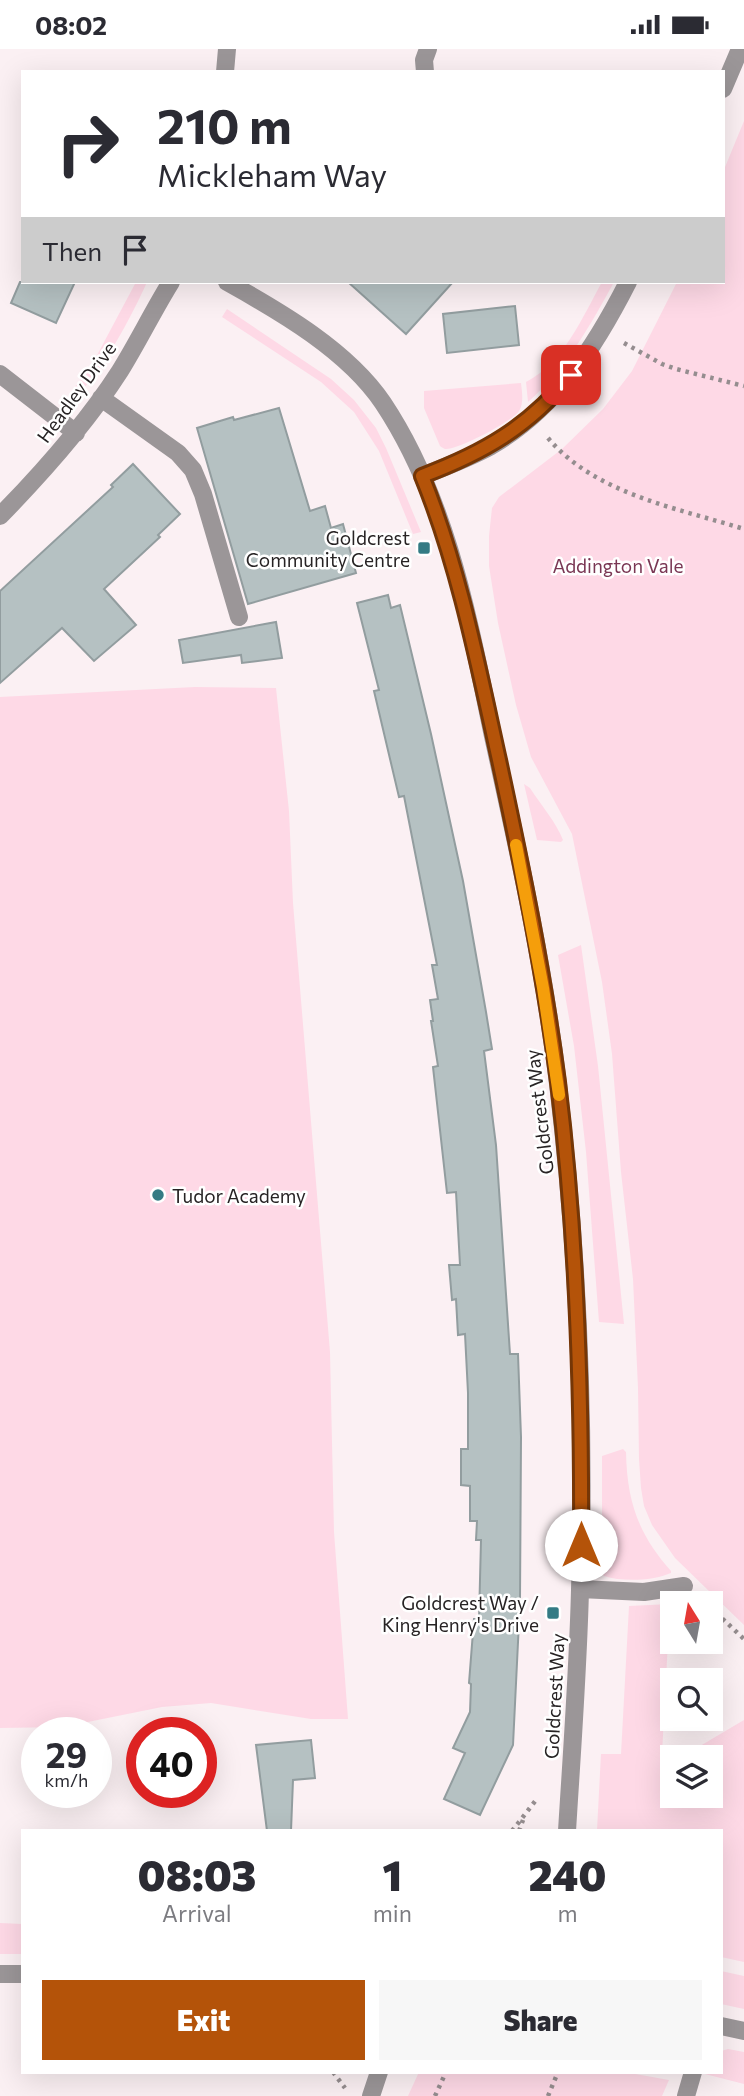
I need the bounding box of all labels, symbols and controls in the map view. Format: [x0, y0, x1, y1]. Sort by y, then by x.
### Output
text: 08:02 [35, 9, 107, 40]
text: 210 m [157, 94, 292, 154]
icon: right [42, 98, 133, 189]
text: Mickleham Way [157, 154, 387, 194]
icon: arrive [116, 231, 154, 269]
text: Then [42, 235, 102, 266]
street label: Headley Drive [32, 337, 120, 447]
pin [541, 345, 601, 405]
icon: arrive [552, 356, 590, 394]
place label: Goldcrest Community Centre [246, 526, 410, 571]
marker: Goldcrest Community Centre [416, 540, 432, 556]
park label: Addington Vale [552, 554, 684, 577]
street label: Goldcrest Way [520, 1048, 558, 1176]
place label: Tudor Academy [172, 1184, 306, 1207]
marker: Tudor Academy [150, 1187, 166, 1203]
position arrow [544, 1508, 618, 1582]
place label: Goldcrest Way / King Henry's Drive [382, 1591, 539, 1636]
north arrow [660, 1591, 723, 1654]
map controls [660, 1591, 723, 1808]
marker: Goldcrest Way / King Henry's Drive [545, 1605, 561, 1621]
street label: Goldcrest Way [539, 1632, 569, 1759]
button: search [660, 1668, 723, 1731]
speed limit sign: 40 [126, 1717, 217, 1808]
text: 29 [46, 1732, 87, 1775]
button: layers [660, 1745, 723, 1808]
text: km/h [45, 1769, 88, 1791]
text: 08:03 [137, 1848, 256, 1900]
text: 1 [383, 1848, 402, 1900]
text: 240 [528, 1848, 607, 1900]
text: Arrival [162, 1899, 232, 1927]
text: min [373, 1899, 412, 1927]
text: m [557, 1899, 578, 1927]
button: Exit [42, 1980, 365, 2060]
button: Share [379, 1980, 702, 2060]

